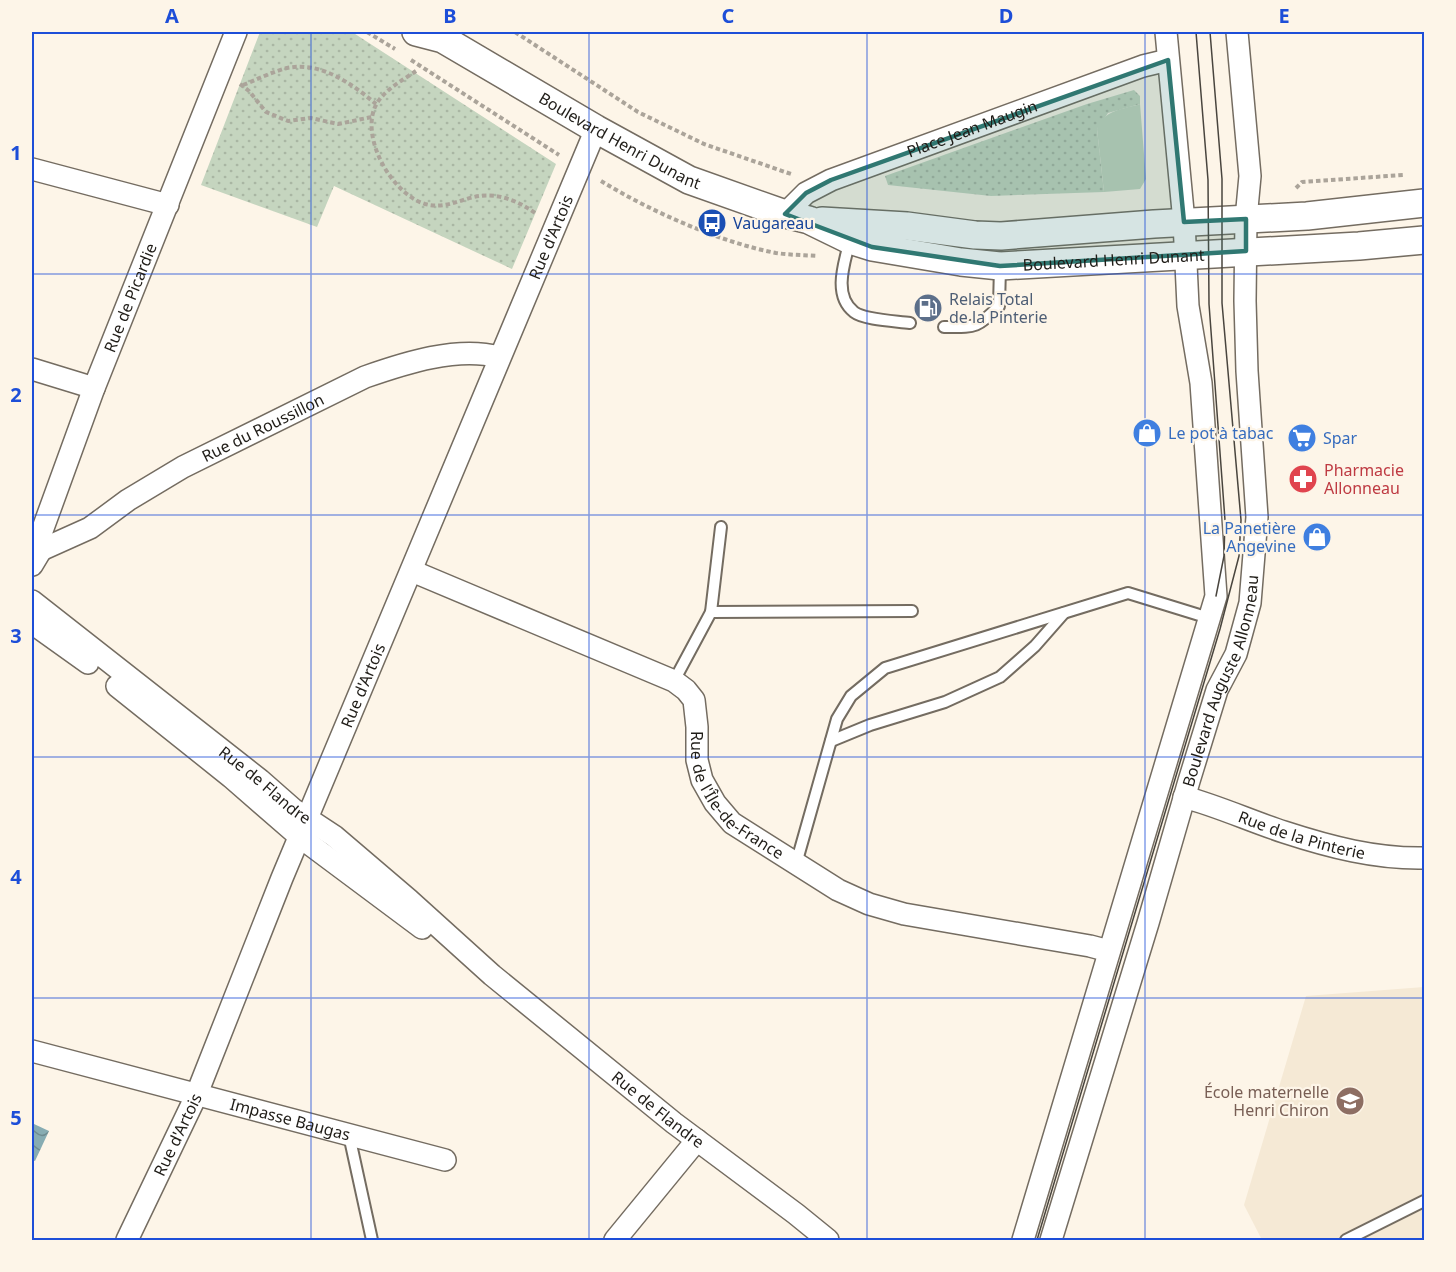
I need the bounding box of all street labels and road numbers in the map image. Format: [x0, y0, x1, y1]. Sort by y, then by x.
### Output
street label: Boulevard Henri Dunant [535, 87, 704, 194]
street label: Place Jean Maugin [904, 95, 1040, 162]
street label: Rue d'Artois [523, 192, 578, 283]
street label: Rue de Picardie [98, 240, 162, 356]
street label: Boulevard Henri Dunant [1022, 244, 1205, 276]
street label: Rue du Roussillon [198, 388, 328, 467]
street label: Boulevard Auguste Allonneau [1177, 574, 1263, 789]
street label: Rue d'Artois [335, 640, 390, 731]
street label: Rue de l'Île-de-France [686, 731, 788, 864]
street label: Rue de Flandre [215, 741, 315, 829]
street label: Rue de la Pinterie [1235, 805, 1367, 864]
street label: Rue de Flandre [607, 1066, 709, 1153]
street label: Rue d'Artois [148, 1089, 207, 1180]
street label: Impasse Baugas [228, 1093, 353, 1146]

